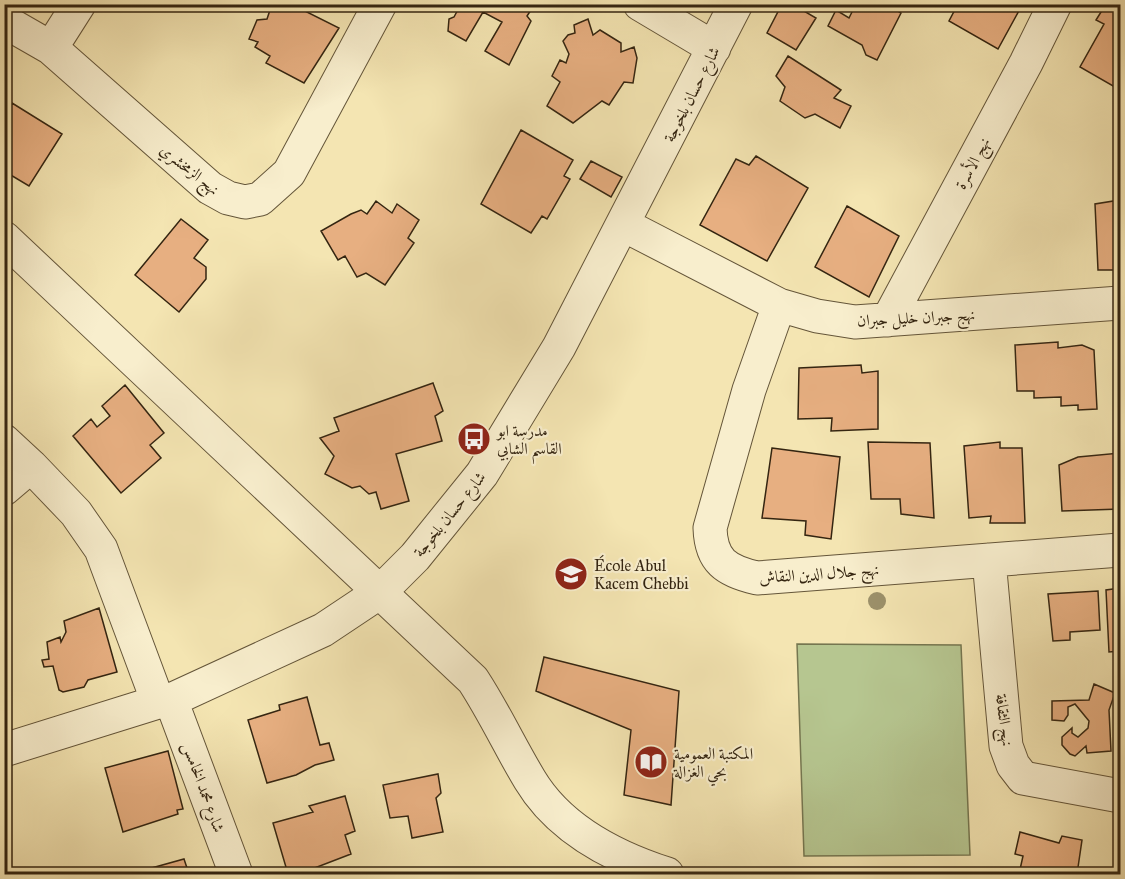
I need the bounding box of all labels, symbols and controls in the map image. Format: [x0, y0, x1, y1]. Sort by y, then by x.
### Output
street label: شارع حسان بلخوجة [659, 43, 727, 147]
street label: نهج الأسرة [949, 133, 998, 195]
street label: نهج الزمخشري [153, 140, 223, 203]
street label: نهج جبران خليل جبران [856, 305, 976, 335]
bus stop icon: مدرسة ابو القاسم الشابي [456, 421, 492, 457]
place label: مدرسة ابو القاسم الشابي [495, 421, 562, 465]
street label: شارع حسان بلخوجة [409, 468, 493, 563]
place label: École Abul Kacem Chebbi [594, 554, 689, 593]
school or university icon: École Abul Kacem Chebbi [553, 556, 589, 592]
street label: نهج جلال الدين النقاش [758, 560, 880, 592]
street label: نهج الثقافة [987, 693, 1017, 748]
street label: شارع محمد الخامس [175, 739, 229, 836]
library icon: المكتبة العمومية بحي الغزالة [633, 744, 669, 780]
place label: المكتبة العمومية بحي الغزالة [673, 744, 753, 787]

